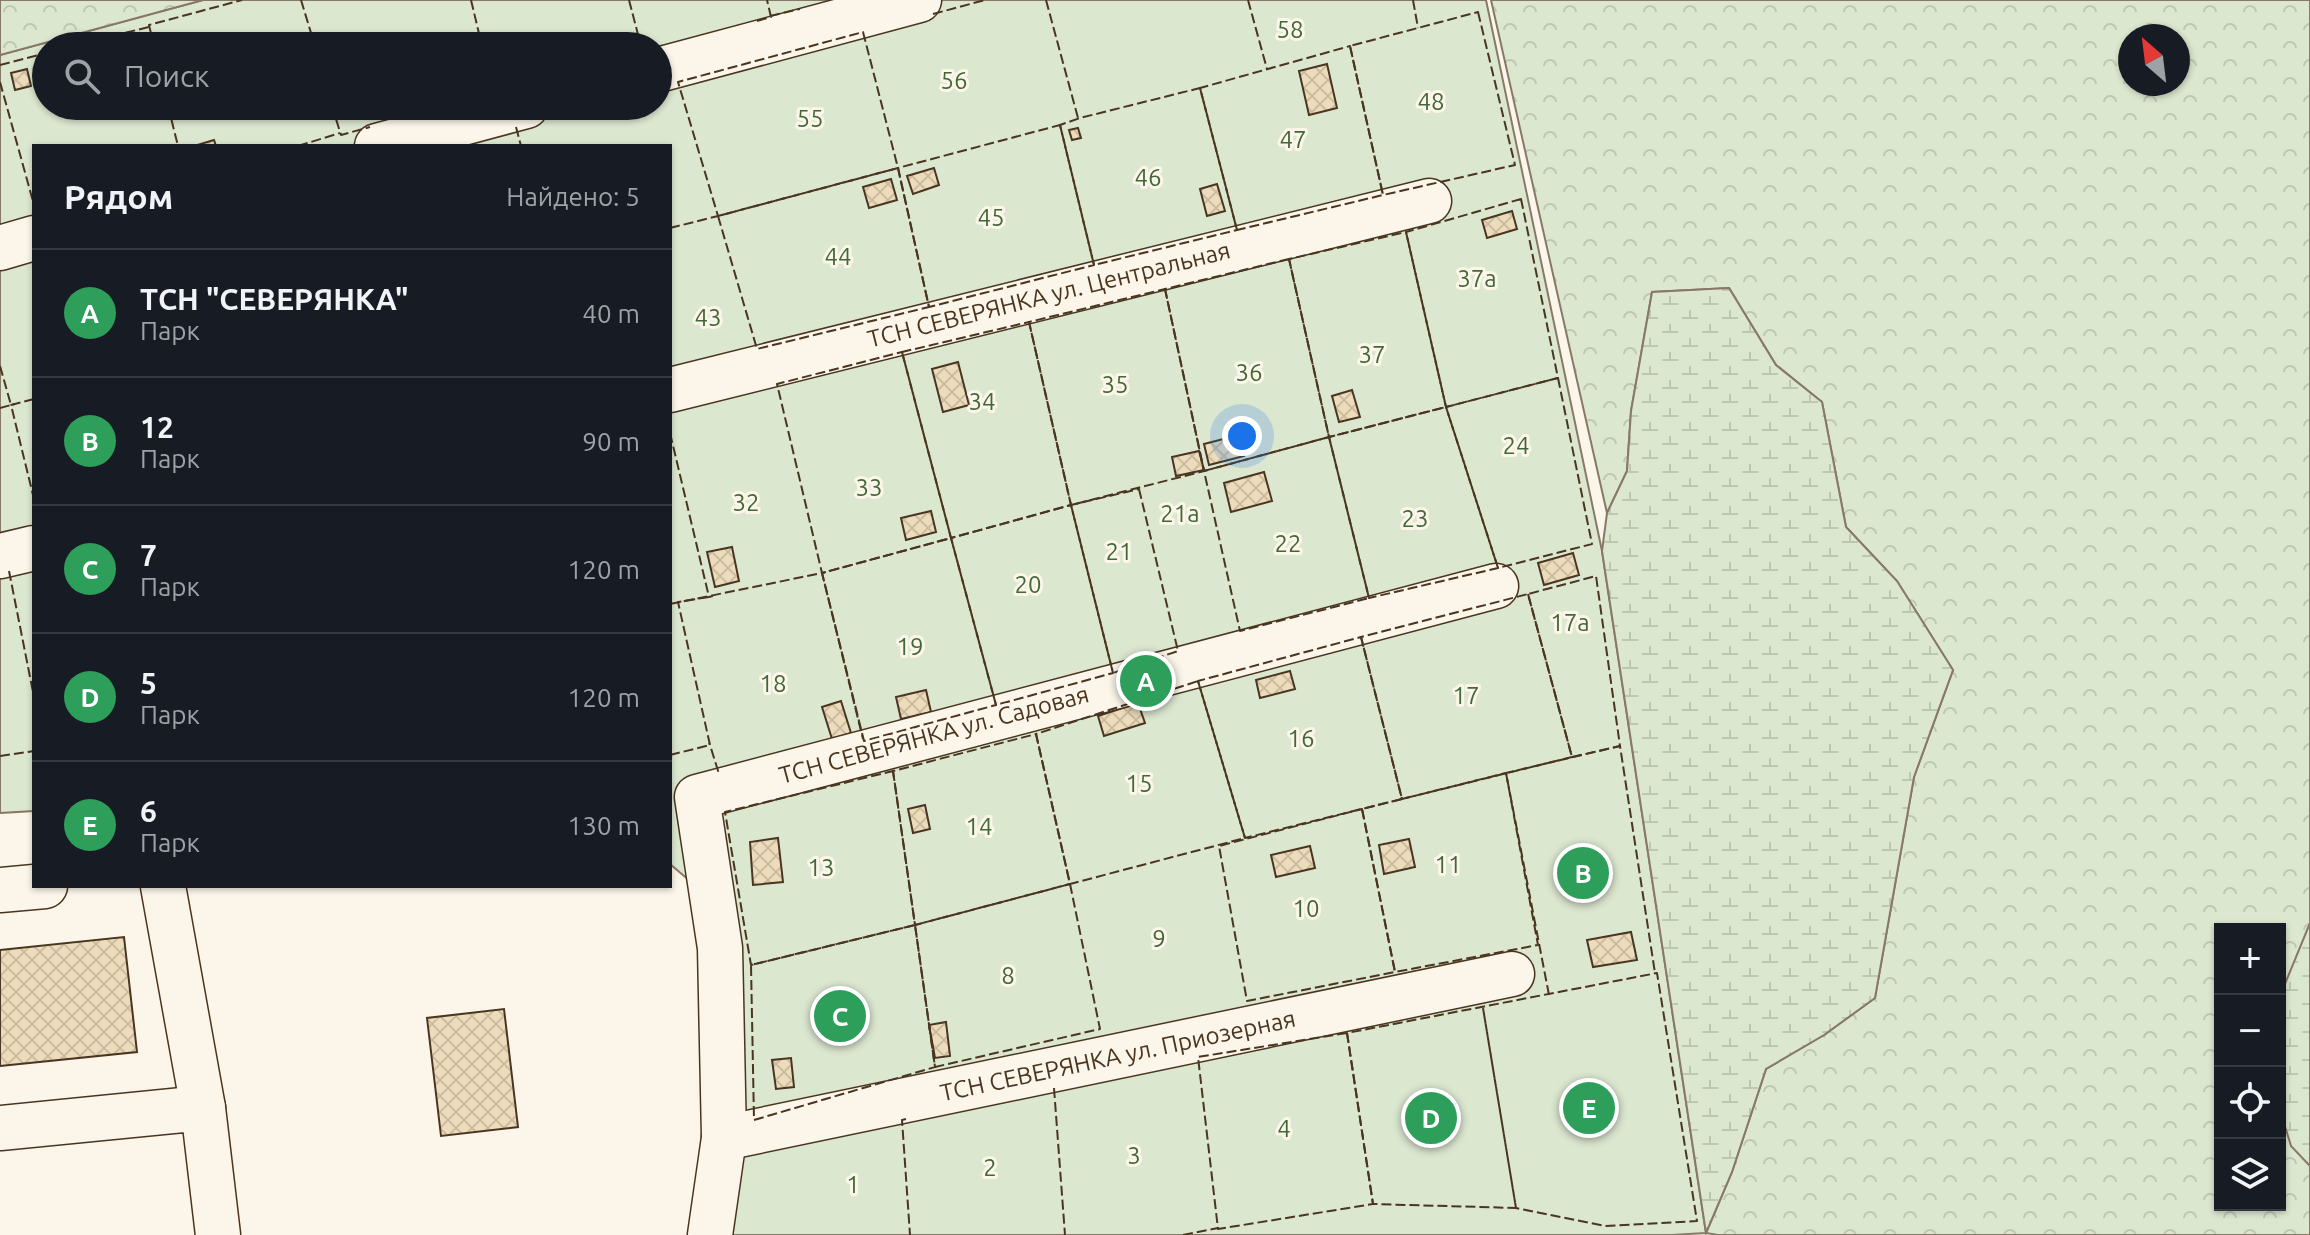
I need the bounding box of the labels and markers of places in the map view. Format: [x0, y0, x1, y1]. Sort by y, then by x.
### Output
pin: A [1120, 651, 1172, 711]
pin: B [1557, 843, 1609, 903]
pin: C [814, 986, 866, 1046]
pin: E [1563, 1078, 1615, 1138]
pin: D [1405, 1088, 1457, 1148]

